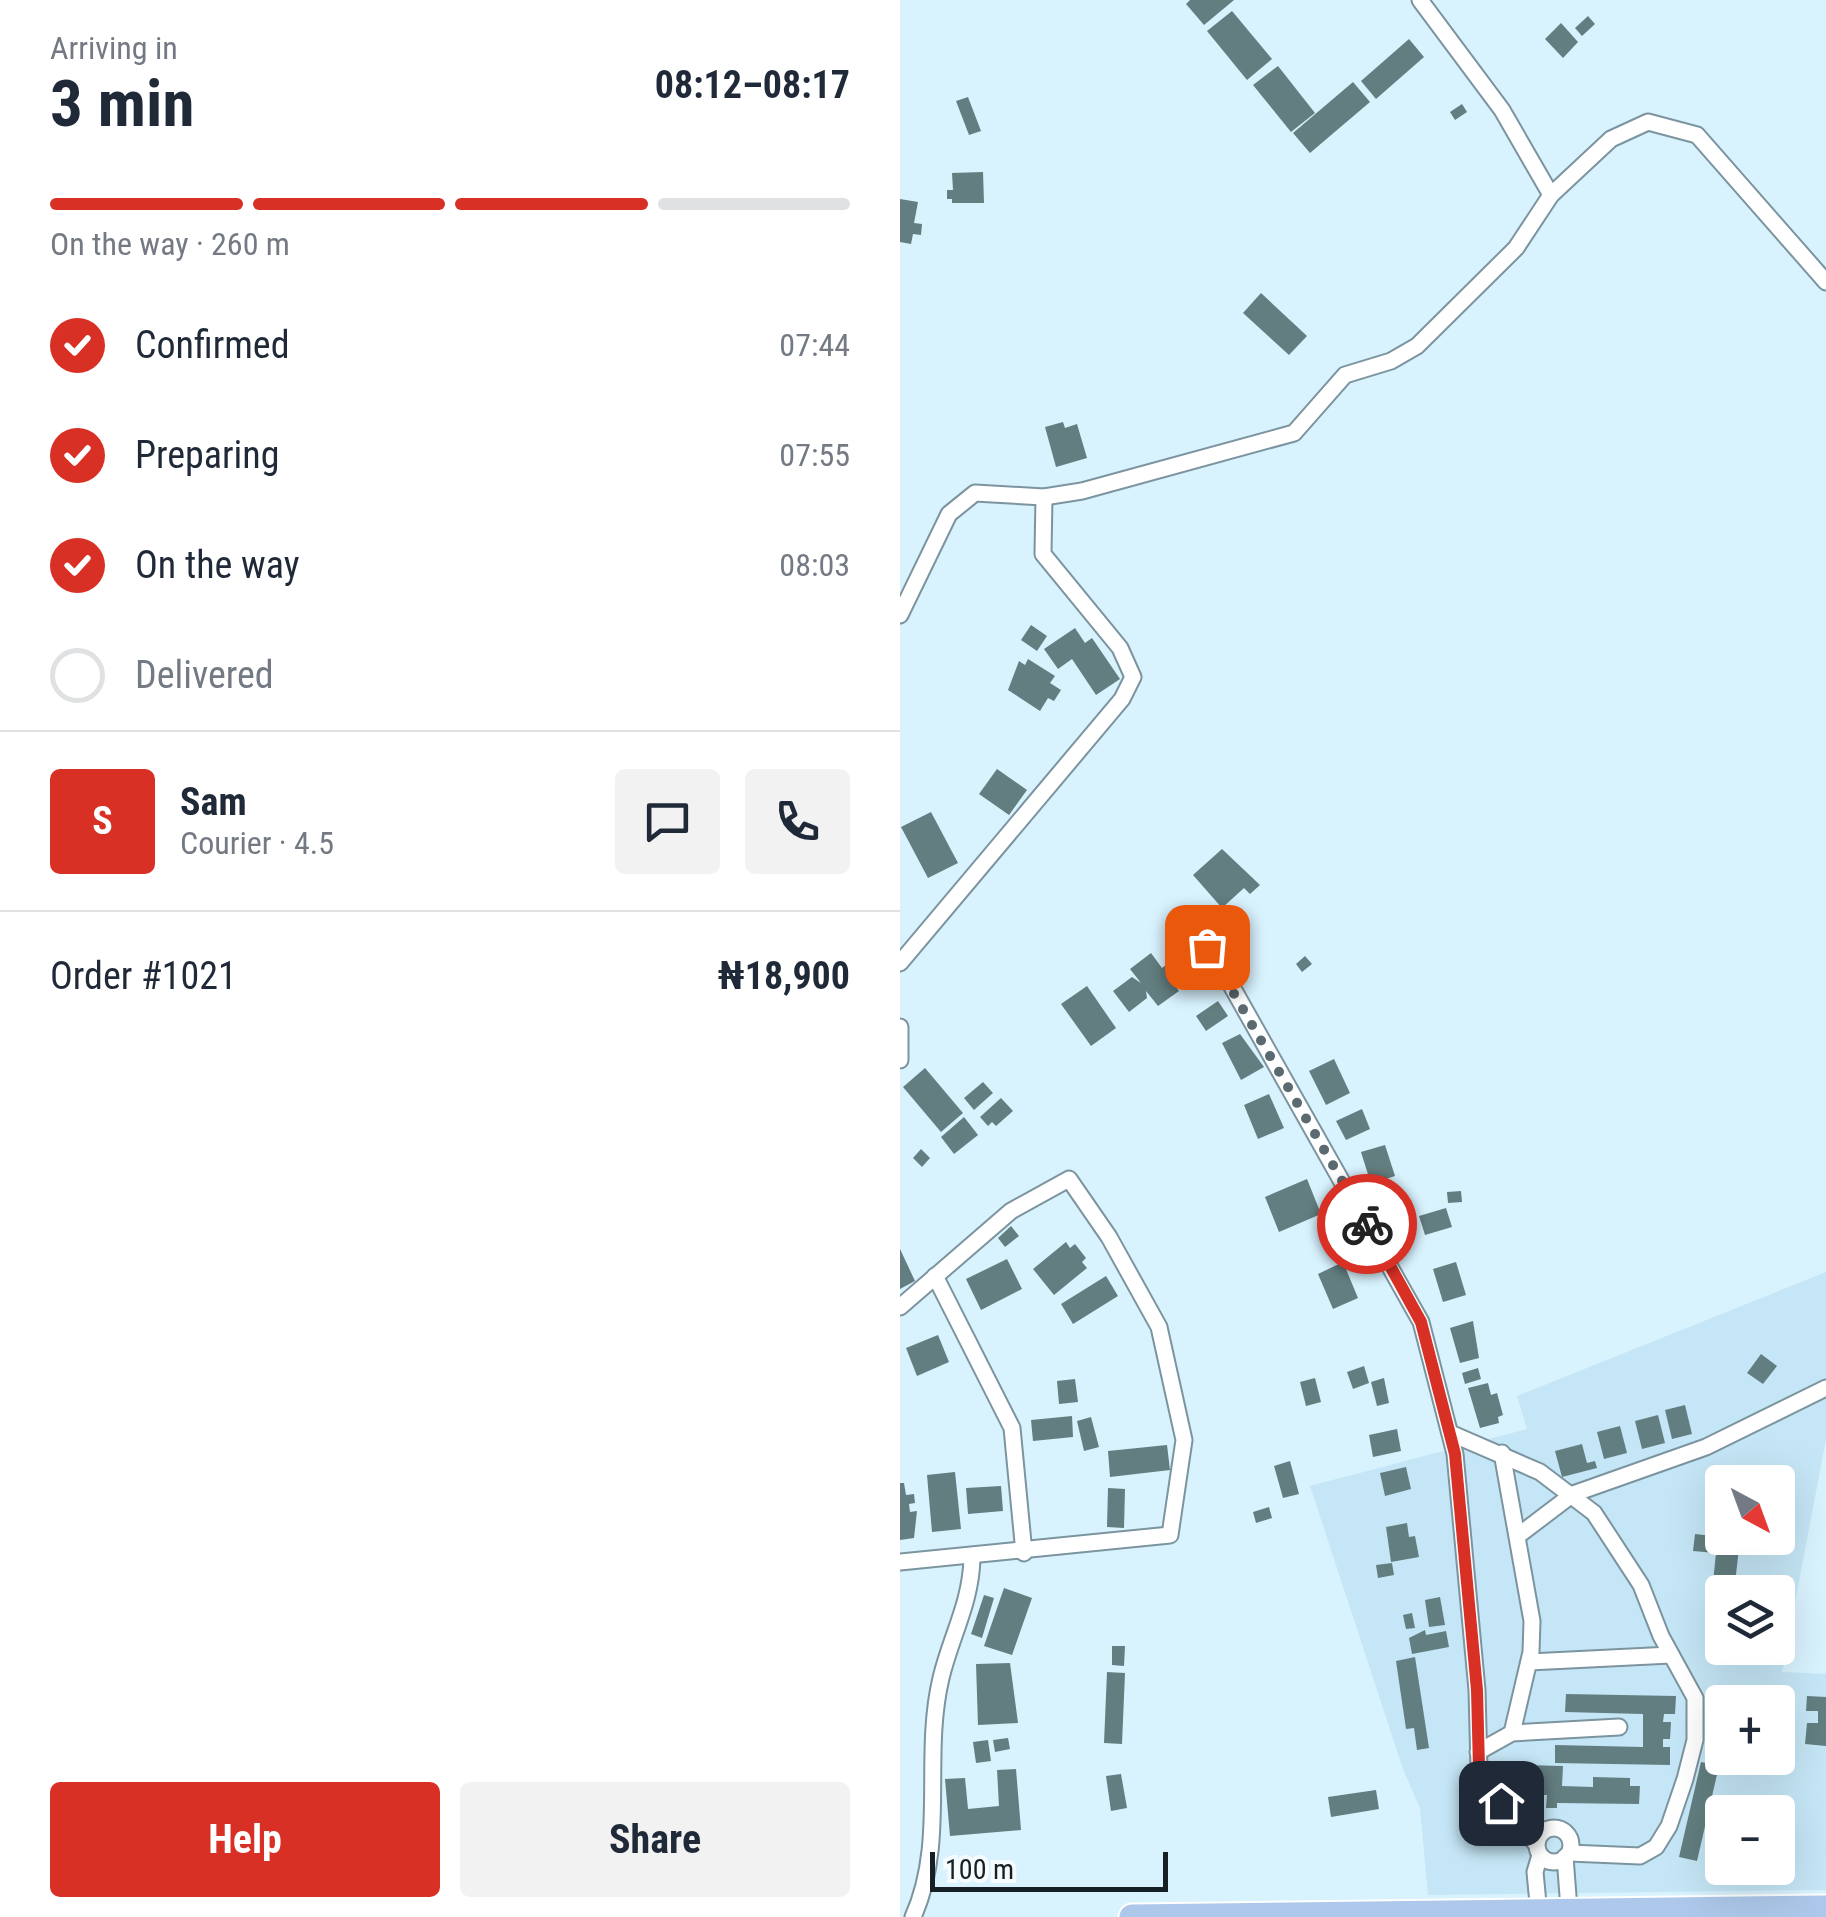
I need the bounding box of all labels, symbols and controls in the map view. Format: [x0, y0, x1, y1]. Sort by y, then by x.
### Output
text: Arriving in [50, 29, 178, 67]
text: 08:12–08:17 [655, 63, 850, 107]
text: 3 min [50, 66, 194, 142]
text: On the way · 260 m [50, 225, 290, 263]
icon: check [50, 318, 105, 373]
text: Confirmed [135, 323, 290, 367]
text: 07:44 [779, 326, 850, 364]
icon: check [50, 428, 105, 483]
text: Preparing [135, 433, 280, 477]
text: 07:55 [779, 436, 850, 474]
icon: check [50, 538, 105, 593]
text: On the way [135, 543, 300, 587]
text: 08:03 [779, 546, 850, 584]
text: Delivered [135, 653, 274, 697]
button: chat [615, 769, 720, 874]
button: phone [745, 769, 850, 874]
text: Sam [180, 780, 247, 824]
text: S [92, 799, 113, 843]
text: Courier · 4.5 [180, 824, 334, 862]
pin [1165, 905, 1250, 990]
icon: bag [1180, 920, 1235, 975]
text: Order #1021 [50, 954, 237, 998]
text: ₦18,900 [718, 954, 850, 998]
courier [1317, 1174, 1417, 1274]
icon: bike [1340, 1197, 1395, 1252]
north arrow [1705, 1465, 1795, 1555]
map controls [1705, 1465, 1795, 1885]
button: layers [1705, 1575, 1795, 1665]
button: + [1705, 1685, 1795, 1775]
pin [1459, 1761, 1544, 1846]
icon: home [1474, 1776, 1529, 1831]
button: Help [50, 1782, 440, 1897]
button: Share [460, 1782, 850, 1897]
button: − [1705, 1795, 1795, 1885]
scale bar [930, 1847, 1168, 1892]
text: 100 m [945, 1853, 1014, 1886]

